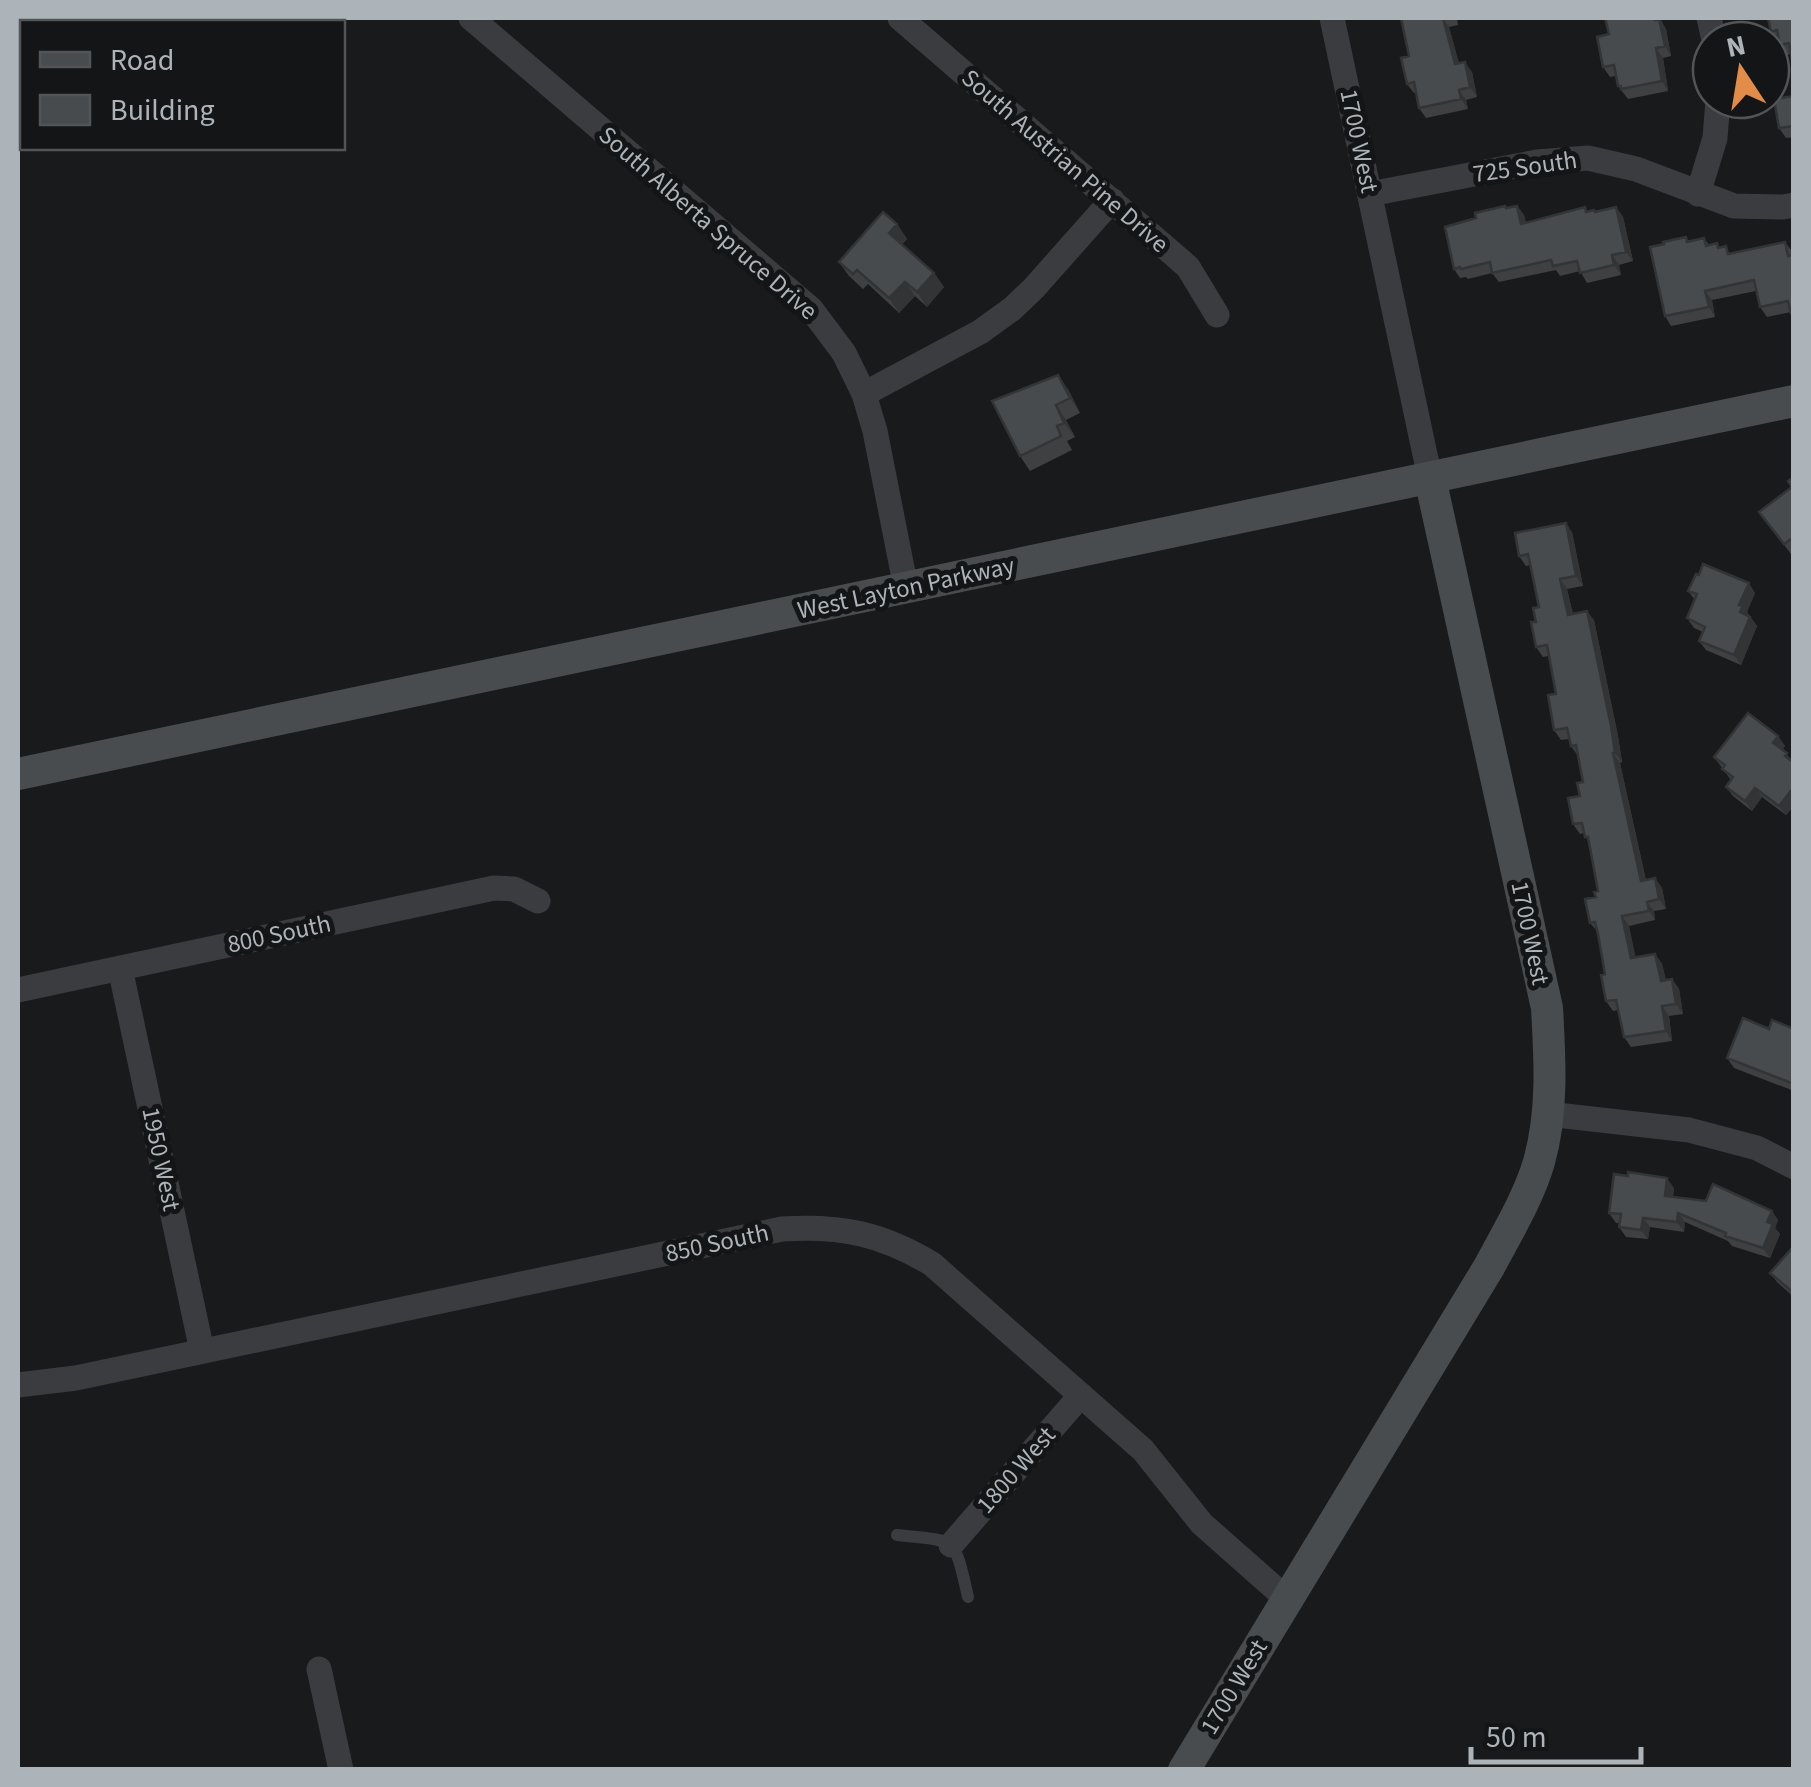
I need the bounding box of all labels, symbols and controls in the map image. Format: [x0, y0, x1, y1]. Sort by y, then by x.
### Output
legend [20, 20, 345, 150]
north arrow [1691, 20, 1791, 120]
text: N [1723, 25, 1749, 68]
text: Road [110, 39, 174, 82]
street label: South Austrian Pine Drive [953, 61, 1177, 261]
street label: 1700 West [1330, 86, 1388, 197]
text: Building [110, 89, 215, 132]
street label: South Alberta Spruce Drive [591, 118, 825, 328]
street label: 725 South [1471, 142, 1579, 192]
street label: West Layton Parkway [794, 547, 1018, 629]
street label: 1700 West [1501, 878, 1559, 989]
street label: 800 South [224, 905, 334, 963]
street label: 1950 West [132, 1104, 190, 1215]
street label: 850 South [662, 1214, 772, 1272]
street label: 1800 West [968, 1418, 1064, 1522]
street label: 1700 West [1191, 1632, 1277, 1741]
scale bar [1471, 1702, 1641, 1764]
text: 50 m [1486, 1716, 1547, 1759]

